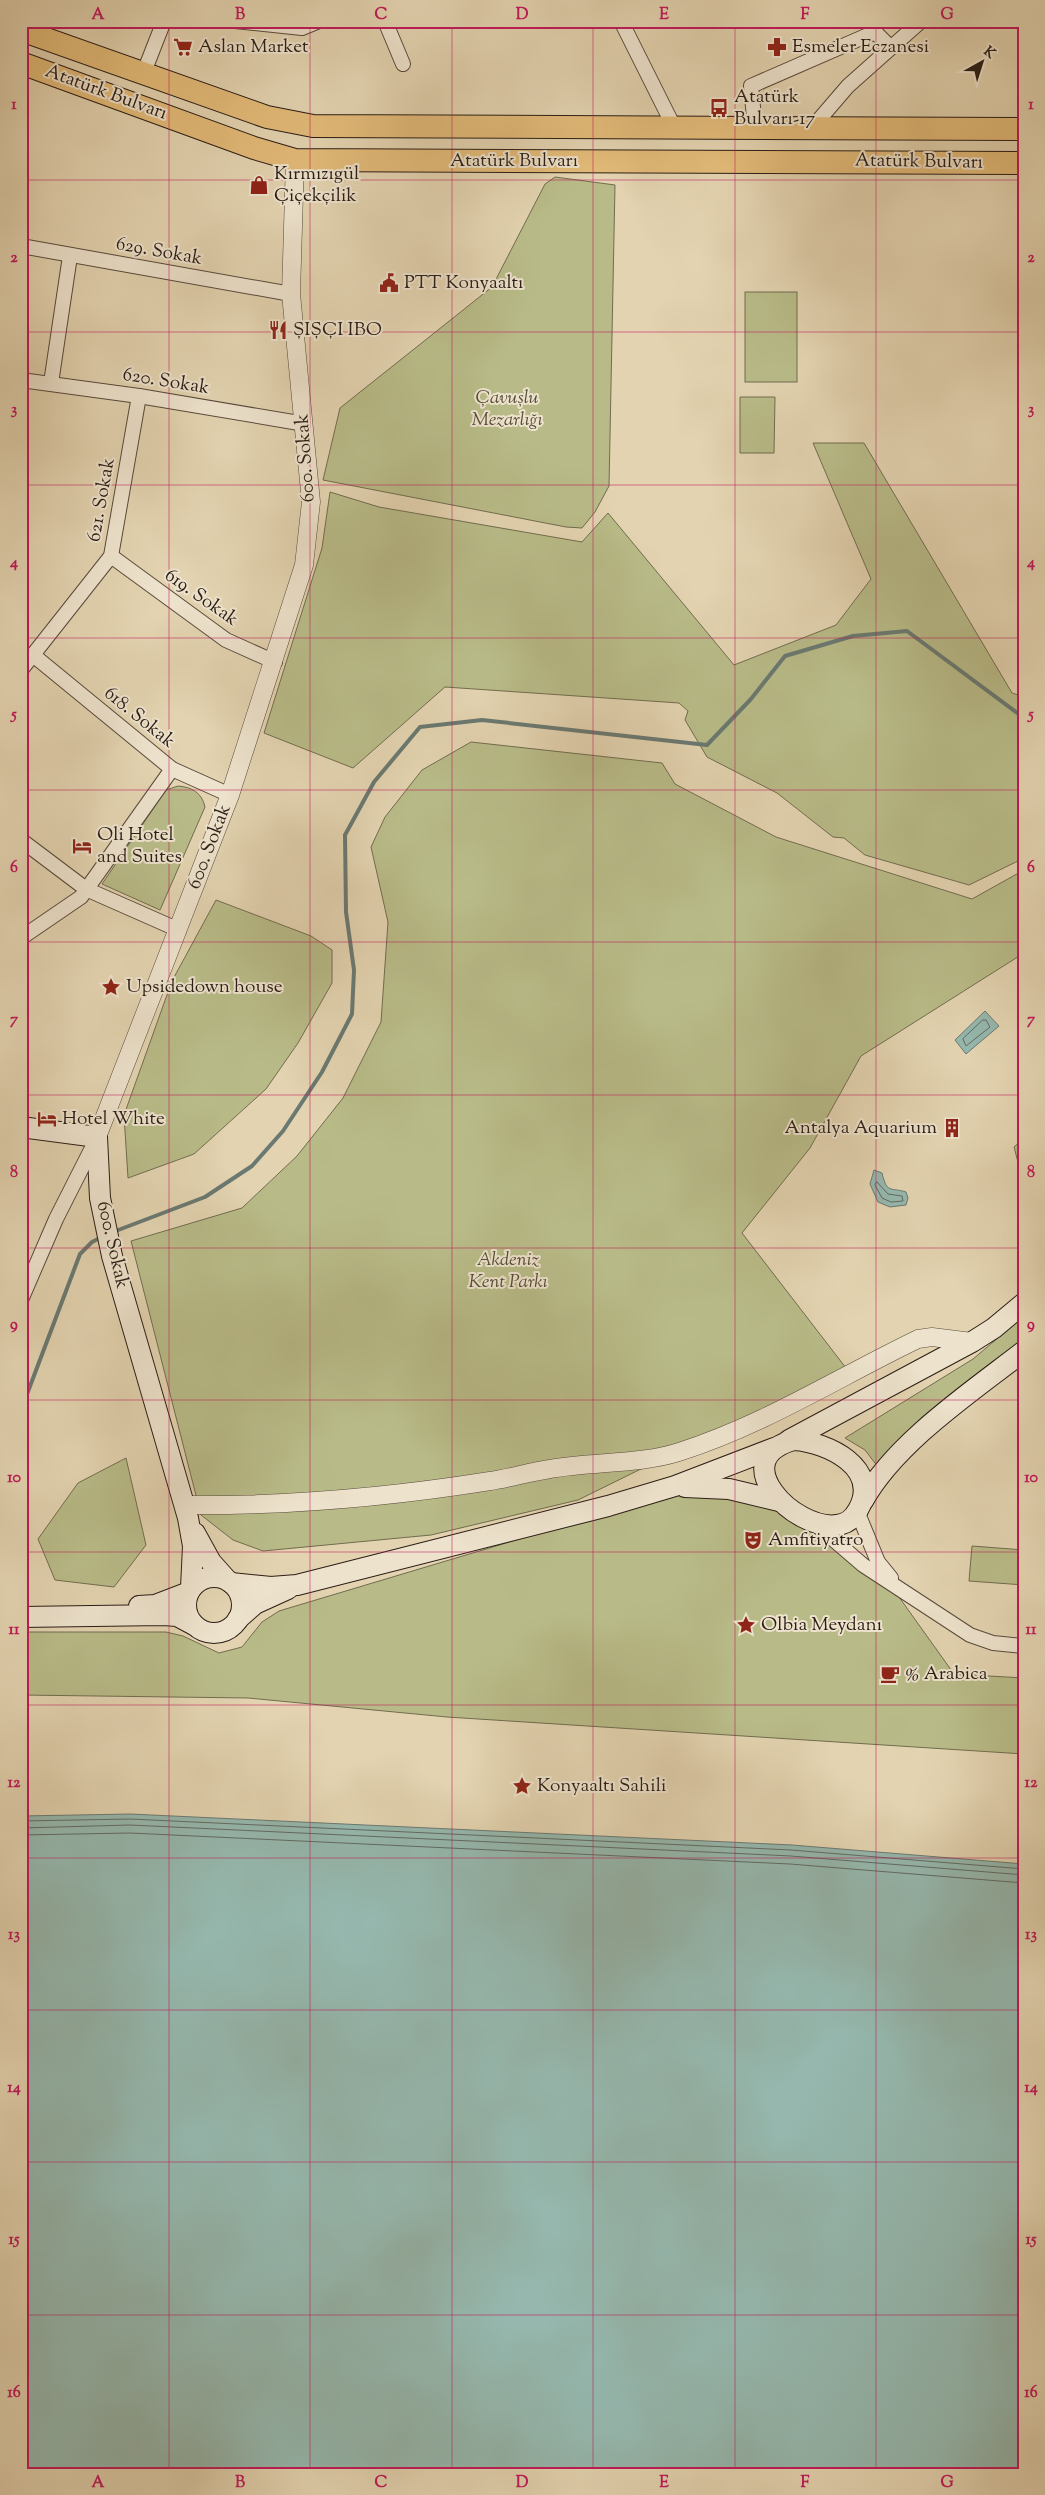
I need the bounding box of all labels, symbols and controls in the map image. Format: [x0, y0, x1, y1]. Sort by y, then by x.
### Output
text: A [92, 4, 105, 27]
text: B [235, 4, 245, 27]
text: C [375, 4, 388, 27]
text: D [516, 4, 529, 27]
text: E [659, 4, 669, 27]
text: F [801, 4, 810, 27]
text: G [940, 4, 954, 27]
place label: Aslan Market [198, 34, 309, 61]
place label: Esmeler Eczanesi [792, 34, 929, 61]
supermarket icon: Aslan Market [172, 36, 194, 58]
pharmacy icon: Esmeler Eczanesi [766, 36, 788, 58]
north arrow [958, 38, 1008, 88]
text: K [979, 42, 1000, 65]
street label: Atatürk Bulvarı [41, 58, 171, 128]
place label: Atatürk Bulvarı-17 [734, 84, 816, 133]
text: 1 [11, 94, 17, 117]
text: 1 [1028, 94, 1034, 117]
bus stop icon: Atatürk Bulvarı-17 [708, 97, 730, 119]
street label: Atatürk Bulvarı [855, 147, 983, 177]
street label: Atatürk Bulvarı [450, 148, 578, 175]
place label: Kırmızıgül Çiçekçilik [274, 161, 359, 210]
shop icon: Kırmızıgül Çiçekçilik [248, 174, 270, 196]
street label: 629. Sokak [114, 231, 205, 273]
text: 2 [10, 247, 18, 270]
text: 2 [1027, 247, 1035, 270]
place label: PTT Konyaaltı [404, 270, 523, 297]
public building icon: PTT Konyaaltı [378, 272, 400, 294]
place label: ŞIŞÇI IBO [293, 317, 382, 344]
restaurant icon: ŞIŞÇI IBO [267, 319, 289, 341]
street label: 620. Sokak [121, 362, 212, 402]
park label: Çavuşlu Mezarlığı [471, 385, 543, 434]
text: 3 [11, 399, 18, 422]
text: 3 [1028, 399, 1035, 422]
street label: 600. Sokak [289, 412, 323, 503]
street label: 621. Sokak [81, 455, 123, 544]
text: 4 [9, 552, 18, 575]
text: 4 [1026, 552, 1035, 575]
street label: 619. Sokak [159, 563, 244, 634]
street label: 618. Sokak [97, 681, 181, 756]
text: 5 [9, 704, 17, 727]
text: 5 [1026, 704, 1034, 727]
street label: 600. Sokak [181, 800, 239, 893]
place label: Oli Hotel and Suites [97, 822, 182, 871]
hotel icon: Oli Hotel and Suites [71, 835, 93, 857]
text: 6 [10, 857, 18, 880]
text: 6 [1027, 857, 1035, 880]
place label: Upsidedown house [126, 974, 283, 1001]
place icon: Upsidedown house [100, 976, 122, 998]
text: 7 [10, 1009, 19, 1032]
text: 7 [1027, 1009, 1036, 1032]
place label: Hotel White [62, 1106, 165, 1133]
hotel icon: Hotel White [36, 1108, 58, 1130]
place label: Antalya Aquarium [784, 1115, 937, 1142]
building icon: Antalya Aquarium [941, 1117, 963, 1139]
text: 8 [10, 1162, 18, 1185]
text: 8 [1027, 1162, 1035, 1185]
street label: 600. Sokak [89, 1199, 135, 1292]
park label: Akdeniz Kent Parkı [468, 1247, 548, 1296]
text: 9 [10, 1314, 18, 1337]
text: 9 [1027, 1314, 1035, 1337]
text: 10 [7, 1467, 21, 1490]
text: 10 [1024, 1467, 1038, 1490]
place label: Amfitiyatro [768, 1527, 863, 1554]
theatre icon: Amfitiyatro [742, 1529, 764, 1551]
place label: Olbia Meydanı [761, 1612, 882, 1639]
place icon: Olbia Meydanı [735, 1614, 757, 1636]
text: 11 [9, 1619, 20, 1642]
text: 11 [1026, 1619, 1037, 1642]
place label: % Arabica [905, 1661, 988, 1688]
cafe icon: % Arabica [879, 1663, 901, 1685]
text: 12 [8, 1772, 21, 1795]
text: 12 [1025, 1772, 1038, 1795]
place label: Konyaaltı Sahili [537, 1773, 666, 1800]
place icon: Konyaaltı Sahili [511, 1775, 533, 1797]
text: 13 [8, 1924, 20, 1947]
text: 13 [1025, 1924, 1037, 1947]
text: 14 [7, 2077, 21, 2100]
text: 14 [1024, 2077, 1038, 2100]
text: 15 [9, 2229, 20, 2252]
text: 15 [1026, 2229, 1037, 2252]
text: 16 [7, 2382, 21, 2405]
text: 16 [1024, 2382, 1038, 2405]
text: A [92, 2472, 105, 2495]
text: B [235, 2472, 245, 2495]
text: C [375, 2472, 388, 2495]
text: D [516, 2472, 529, 2495]
text: E [659, 2472, 669, 2495]
text: F [801, 2472, 810, 2495]
text: G [940, 2472, 954, 2495]

